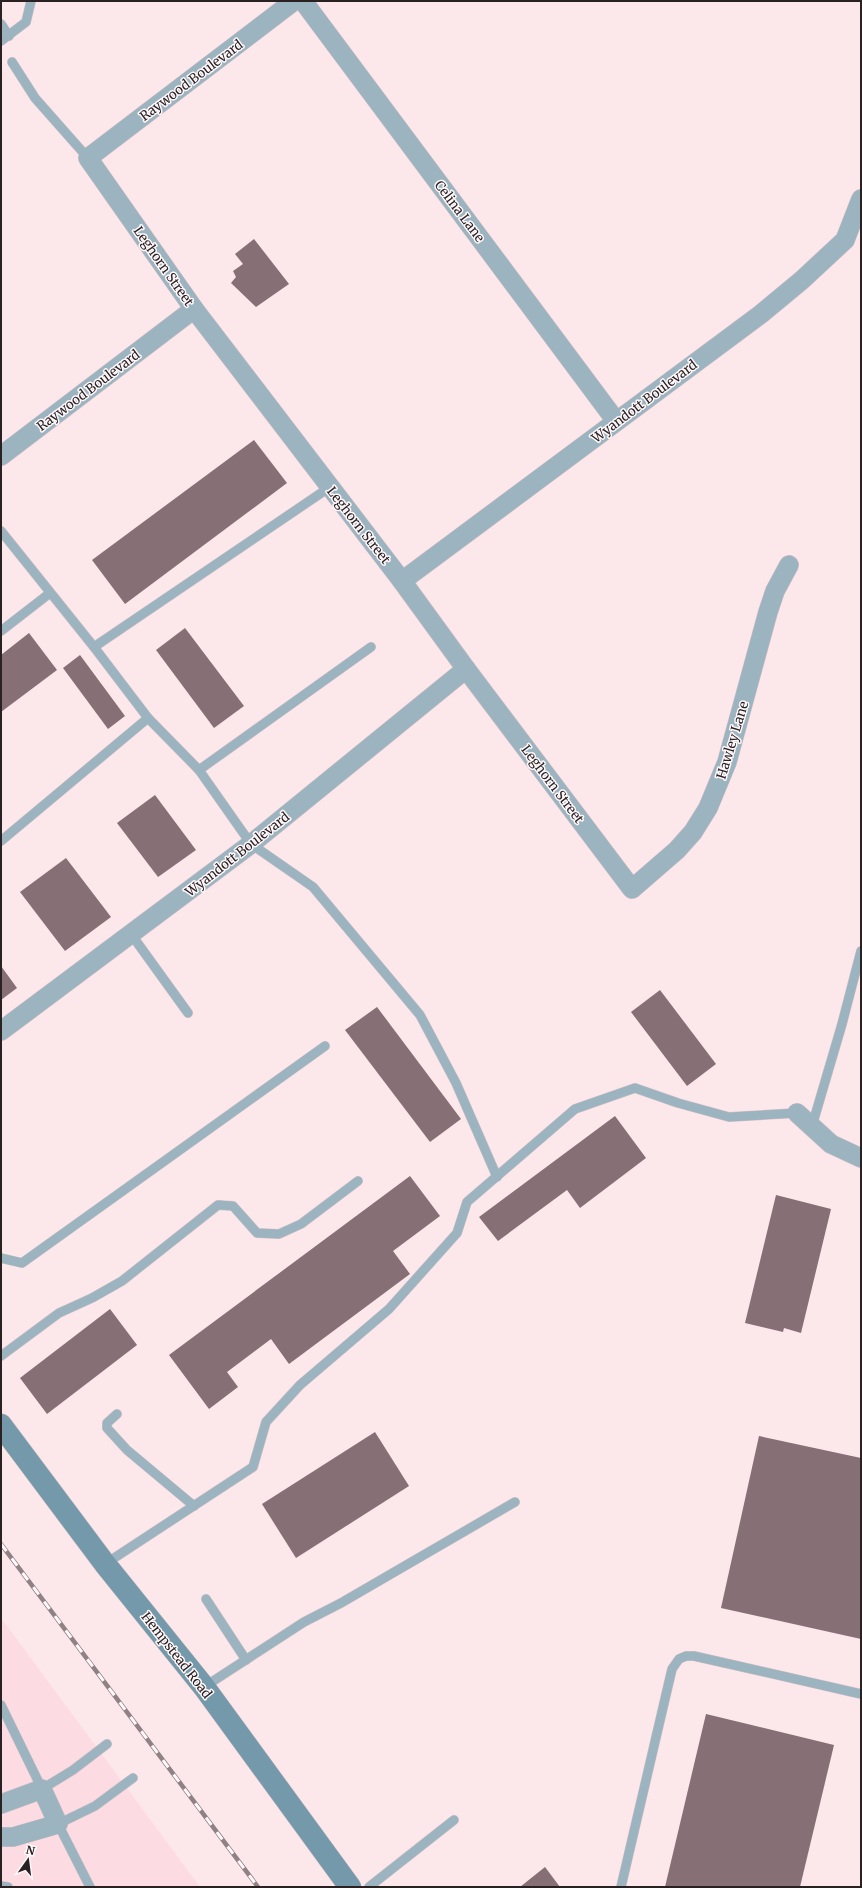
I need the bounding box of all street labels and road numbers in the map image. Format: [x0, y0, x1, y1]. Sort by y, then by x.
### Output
street label: Raywood Boulevard [136, 36, 246, 125]
street label: Celina Lane [431, 177, 488, 246]
street label: Leghorn Street [130, 223, 197, 310]
street label: Raywood Boulevard [33, 346, 143, 435]
street label: Wyandott Boulevard [587, 356, 701, 447]
street label: Leghorn Street [323, 483, 394, 567]
street label: Hawley Lane [713, 699, 752, 781]
street label: Leghorn Street [518, 742, 588, 827]
street label: Wyandott Boulevard [181, 808, 293, 901]
street label: Hempstead Road [138, 1609, 216, 1702]

